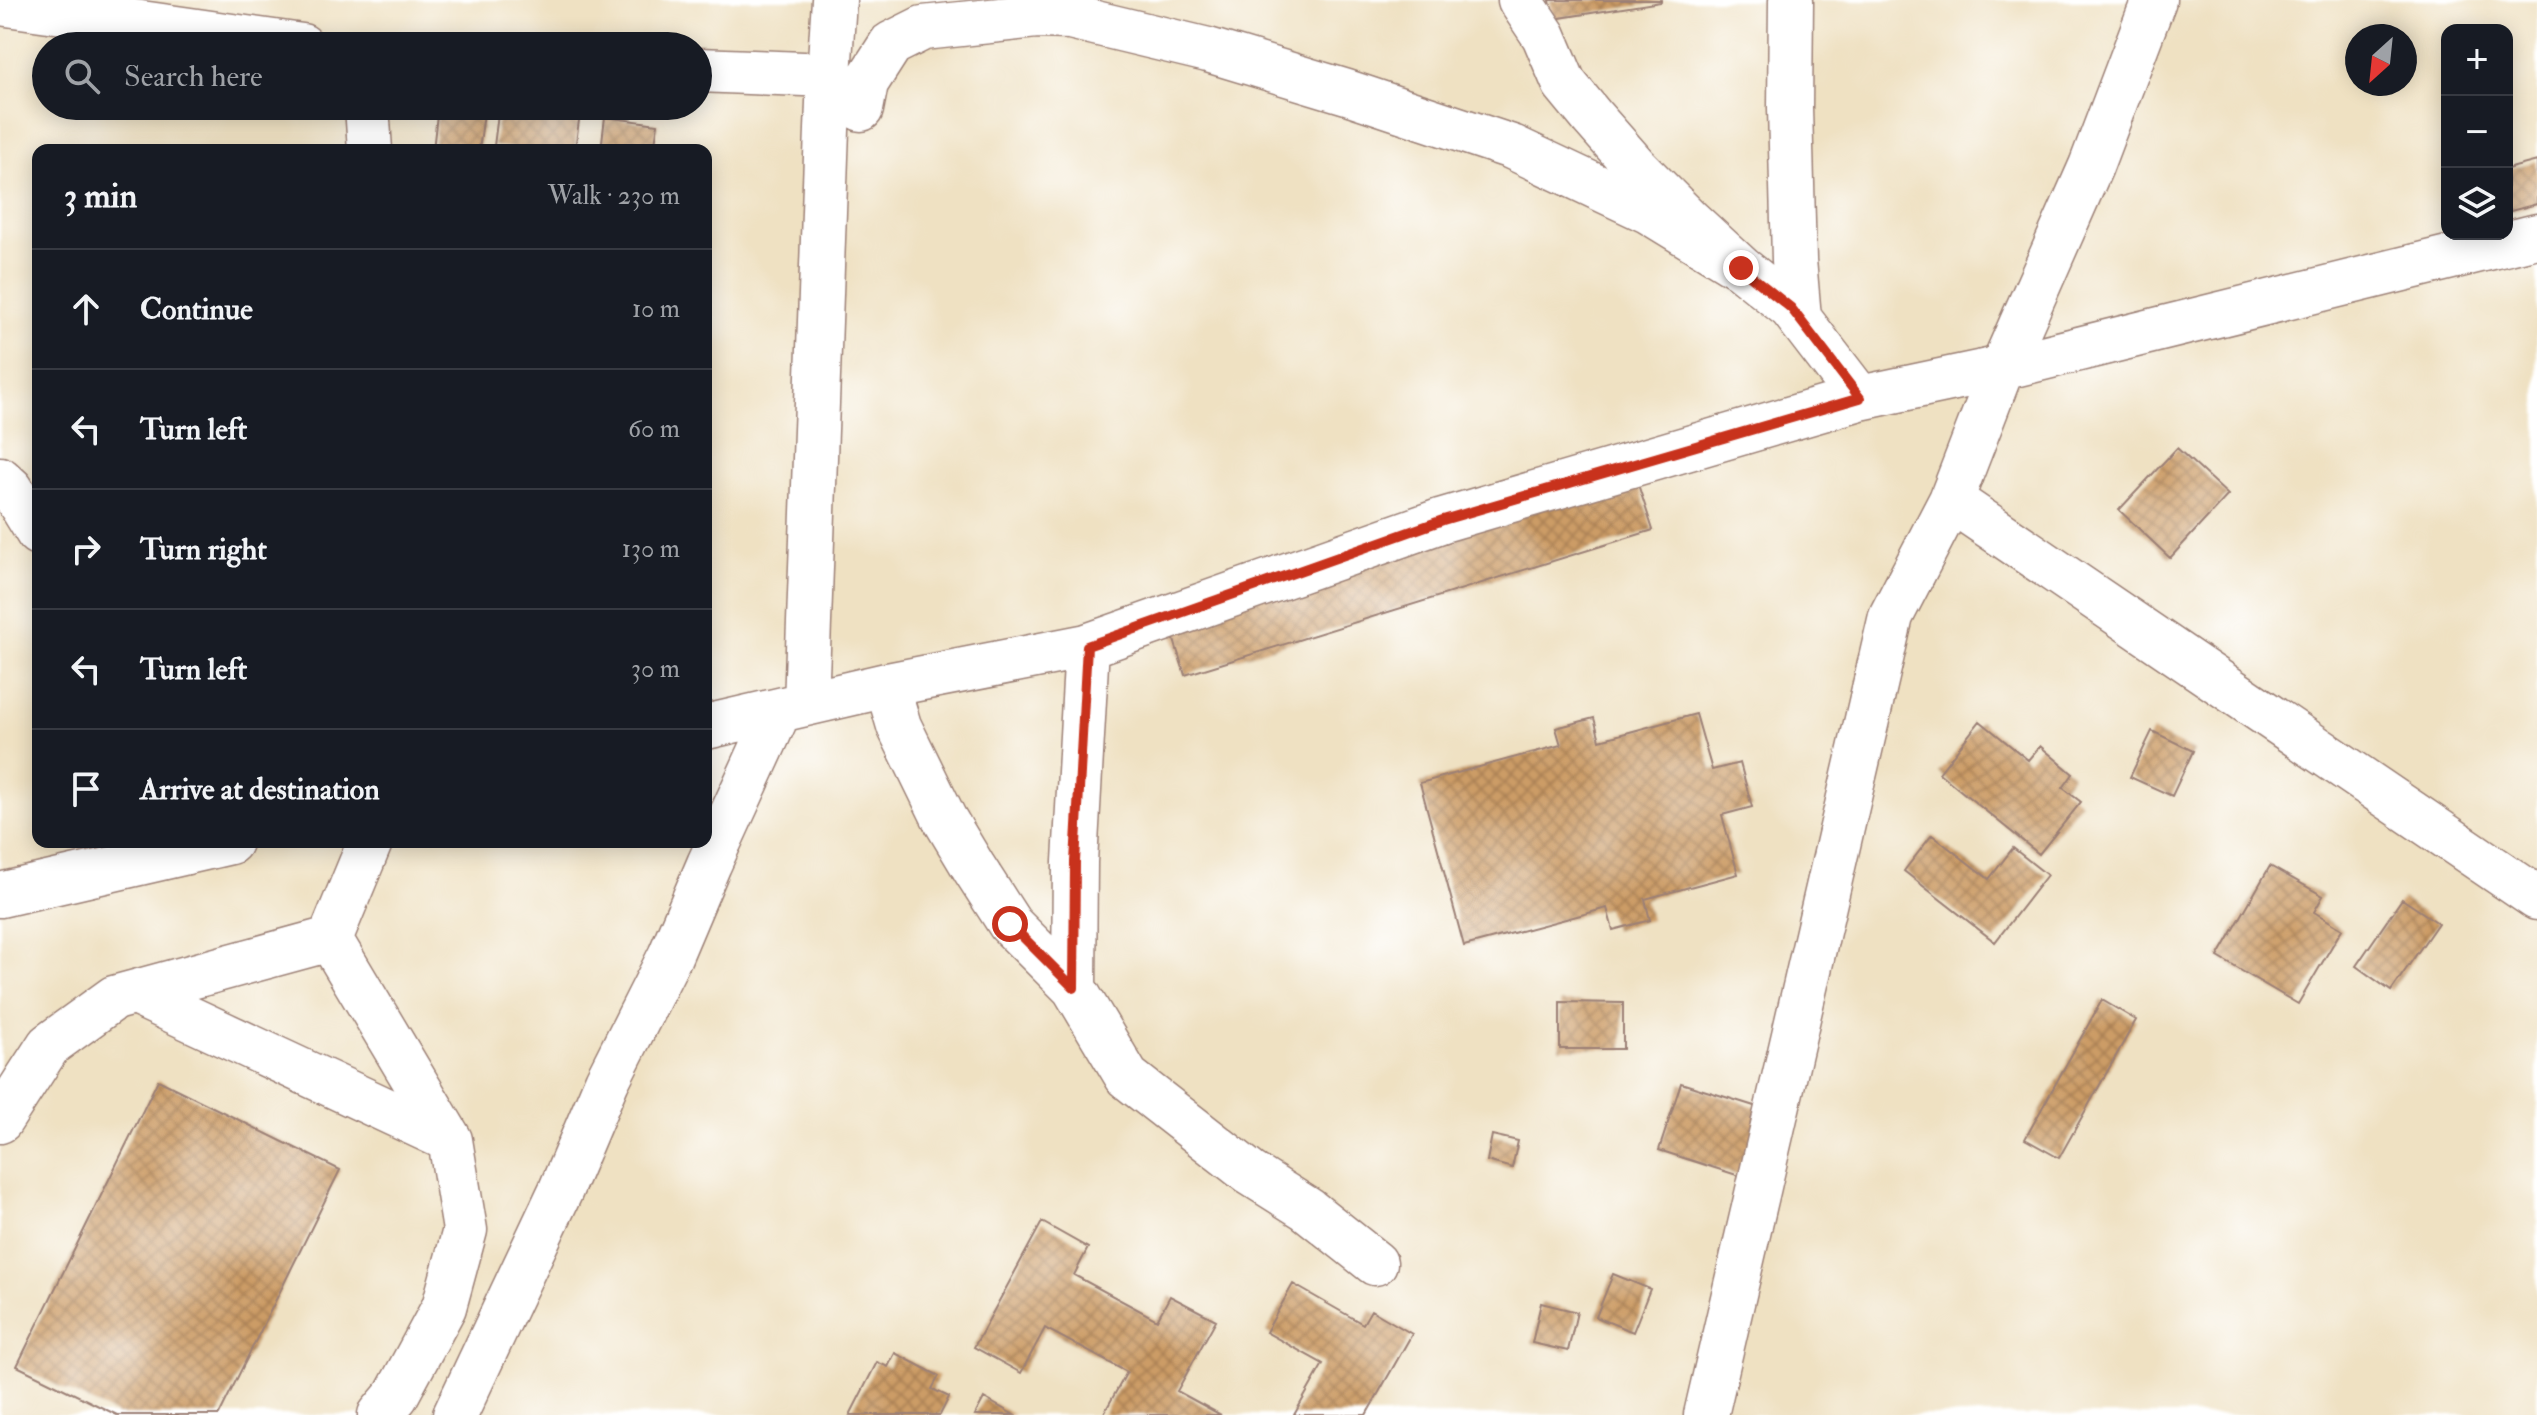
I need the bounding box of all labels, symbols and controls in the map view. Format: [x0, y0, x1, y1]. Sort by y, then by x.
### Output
north arrow [2345, 24, 2417, 96]
map controls [2441, 24, 2513, 240]
button: + [2441, 24, 2513, 96]
search box [32, 32, 712, 120]
icon: search [60, 54, 104, 98]
text: Search here [124, 58, 263, 95]
button: − [2441, 96, 2513, 168]
button: layers [2441, 168, 2513, 240]
text: 3 min [64, 175, 137, 218]
text: Walk · 230 m [548, 180, 680, 212]
route end [1723, 250, 1759, 286]
icon: ahead [64, 287, 108, 331]
text: Continue [140, 291, 253, 328]
text: 10 m [632, 293, 680, 325]
icon: left [64, 407, 108, 451]
text: Turn left [140, 411, 247, 448]
text: 60 m [628, 413, 680, 445]
icon: right [64, 527, 108, 571]
text: Turn right [140, 531, 267, 568]
text: 130 m [622, 533, 680, 565]
icon: left [64, 647, 108, 691]
text: Turn left [140, 651, 247, 688]
text: 30 m [631, 653, 680, 685]
icon: arrive [64, 767, 108, 811]
text: Arrive at destination [140, 771, 380, 808]
route start [992, 906, 1028, 942]

